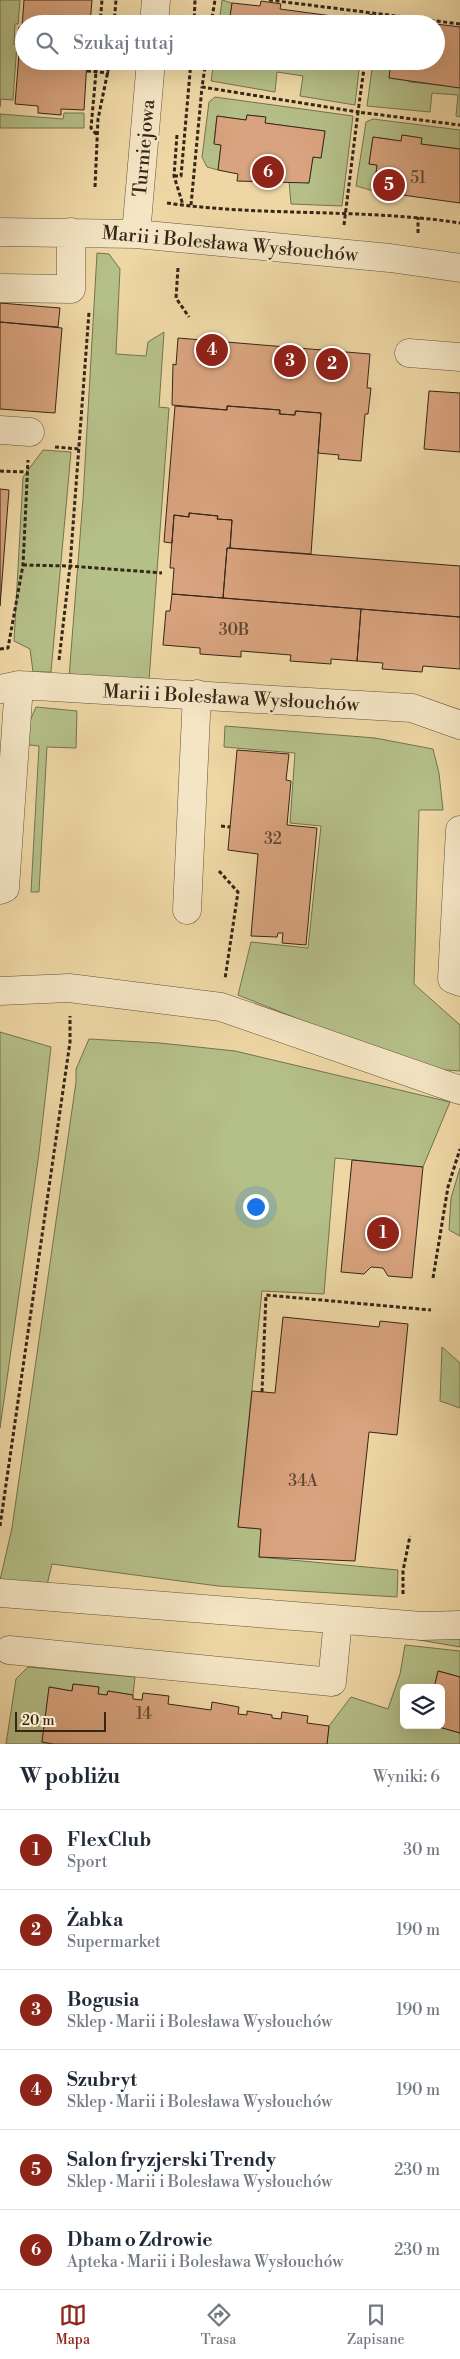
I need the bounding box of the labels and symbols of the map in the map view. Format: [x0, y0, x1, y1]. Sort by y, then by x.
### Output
street label: Turniejowa [128, 98, 160, 198]
pin: 6 [252, 153, 284, 191]
pin: 5 [373, 166, 405, 204]
house number: 51 [410, 168, 426, 188]
street label: Marii i Bolesława Wysłouchów [101, 221, 360, 267]
pin: 4 [196, 331, 228, 369]
pin: 3 [274, 342, 306, 380]
pin: 2 [316, 345, 348, 383]
house number: 30B [219, 620, 249, 640]
street label: Marii i Bolesława Wysłouchów [102, 679, 361, 717]
house number: 32 [264, 829, 282, 849]
your location [243, 1194, 269, 1220]
pin: 1 [367, 1214, 399, 1252]
house number: 34A [288, 1471, 319, 1491]
house number: 14 [136, 1704, 152, 1724]
scale bar [15, 1709, 106, 1732]

